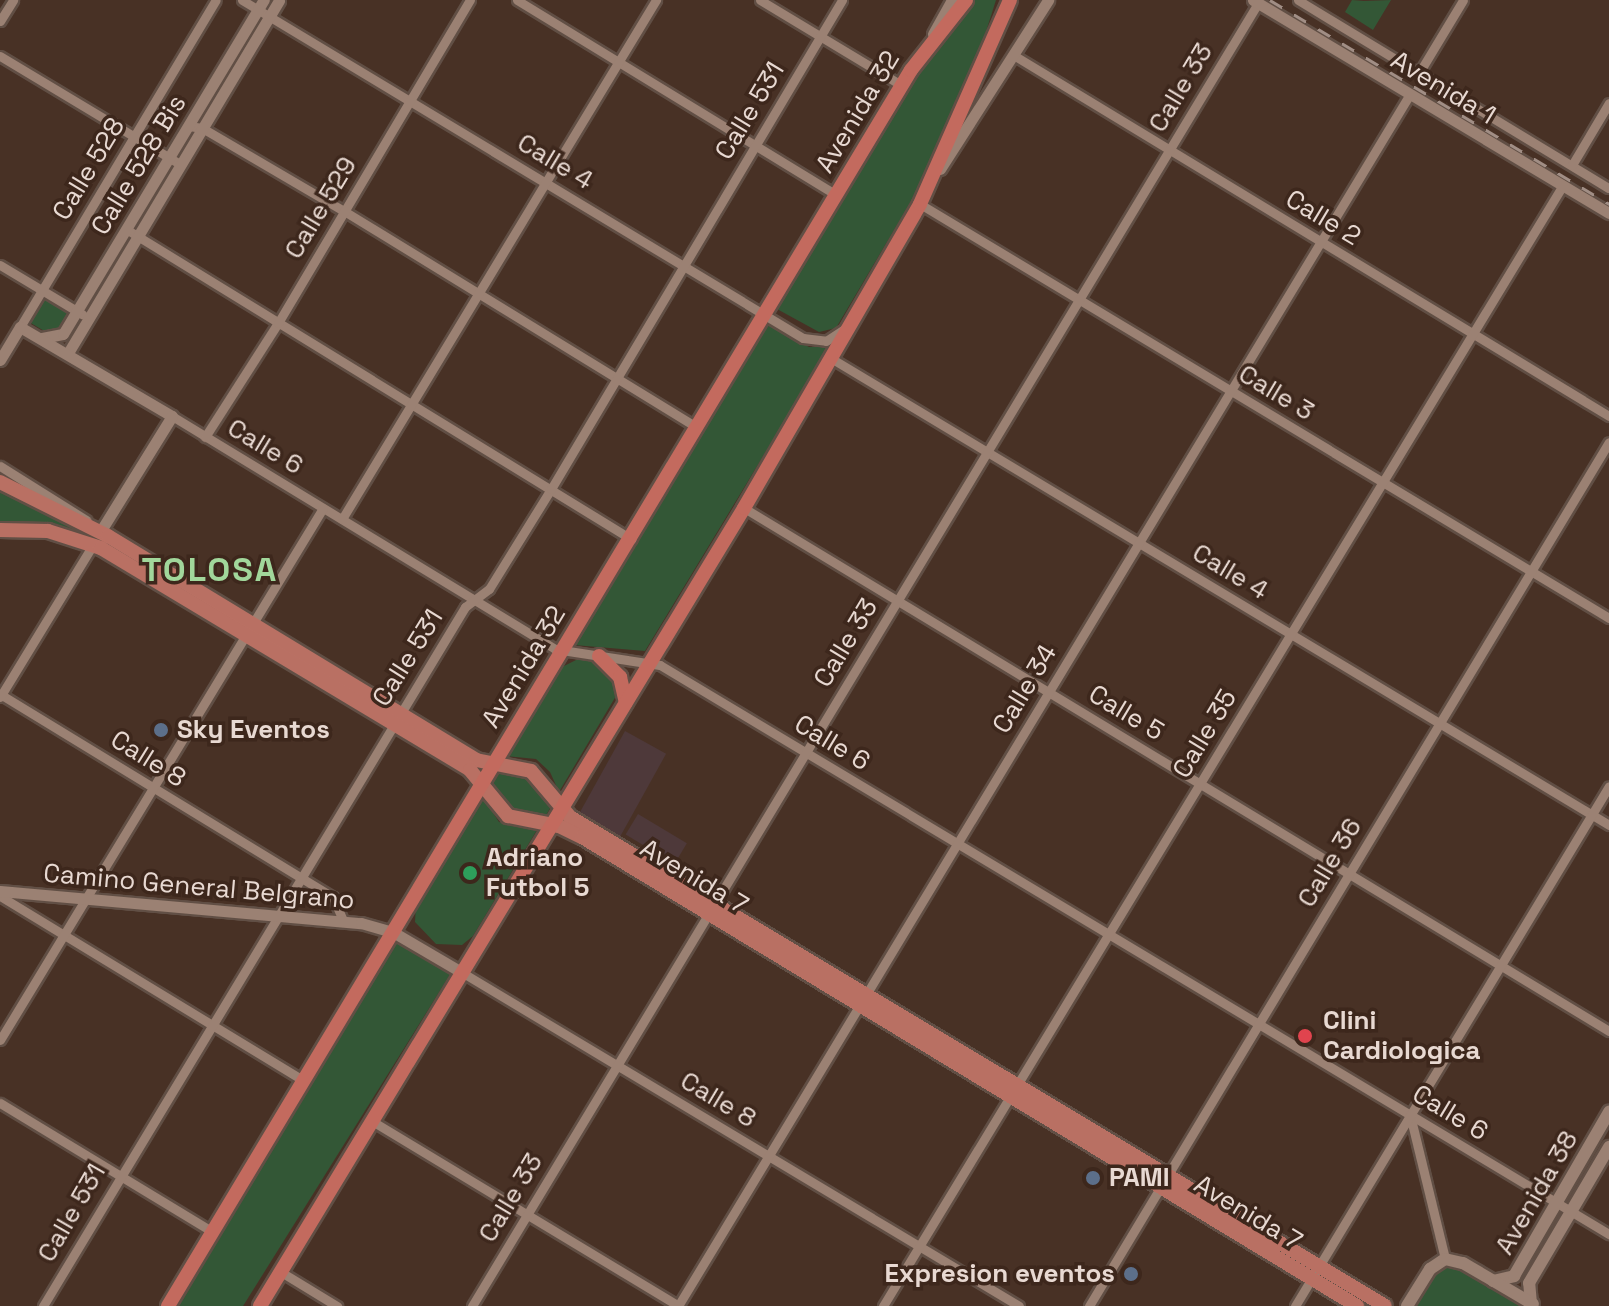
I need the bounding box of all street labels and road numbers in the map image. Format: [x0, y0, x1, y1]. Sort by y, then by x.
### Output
street label: Calle 33 [1142, 38, 1220, 138]
street label: Avenida 32 [809, 45, 907, 179]
street label: Avenida 1 [1385, 45, 1501, 131]
street label: Calle 531 [709, 57, 791, 165]
street label: Calle 528 Bis [85, 89, 193, 241]
street label: Calle 528 [46, 112, 132, 226]
street label: Calle 4 [512, 127, 598, 197]
street label: Calle 529 [278, 151, 364, 265]
street label: Calle 2 [1280, 183, 1366, 253]
street label: Calle 3 [1233, 358, 1319, 428]
street label: Calle 6 [222, 412, 308, 482]
street label: Calle 4 [1187, 537, 1273, 607]
street label: Calle 33 [807, 593, 885, 693]
street label: Avenida 32 [475, 600, 573, 734]
street label: Calle 531 [366, 604, 450, 712]
street label: Calle 34 [986, 639, 1064, 739]
street label: Calle 5 [1083, 679, 1169, 747]
street label: Calle 35 [1166, 684, 1244, 784]
street label: Calle 6 [789, 708, 875, 778]
street label: Calle 8 [105, 724, 191, 794]
street label: Calle 36 [1291, 813, 1369, 913]
street label: Avenida 7 [634, 833, 754, 921]
street label: Camino General Belgrano [42, 858, 356, 916]
street label: Calle 8 [675, 1065, 761, 1135]
street label: Calle 6 [1407, 1078, 1493, 1148]
street label: Avenida 38 [1489, 1126, 1585, 1260]
street label: Calle 33 [472, 1148, 550, 1248]
street label: Calle 531 [31, 1158, 113, 1268]
street label: Avenida 7 [1188, 1169, 1308, 1257]

